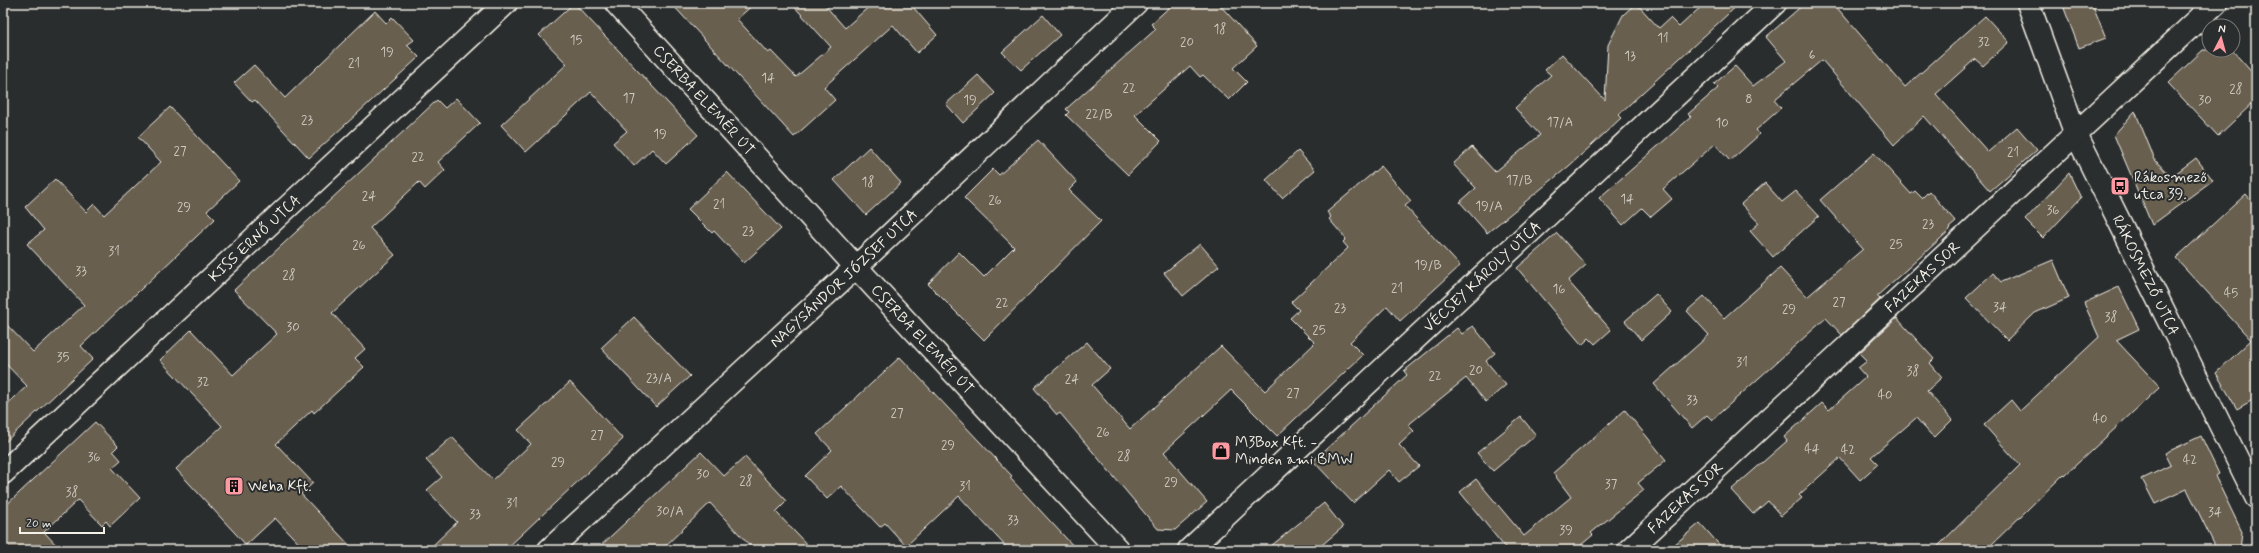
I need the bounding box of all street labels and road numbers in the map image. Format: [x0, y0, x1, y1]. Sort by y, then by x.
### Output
street label: CSERBA ELEMÉR ÚT [648, 41, 759, 160]
street label: KISS ERNŐ UTCA [205, 191, 305, 287]
street label: NAGYSÁNDOR JÓZSEF UTCA [766, 205, 923, 352]
street label: RÁKOSMEZŐ UTCA [2107, 212, 2183, 339]
street label: VÉCSEY KÁROLY UTCA [1419, 217, 1546, 337]
street label: FAZEKAS SOR [1881, 237, 1966, 318]
street label: CSERBA ELEMÉR ÚT [866, 281, 978, 399]
street label: FAZEKAS SOR [1644, 457, 1729, 539]

